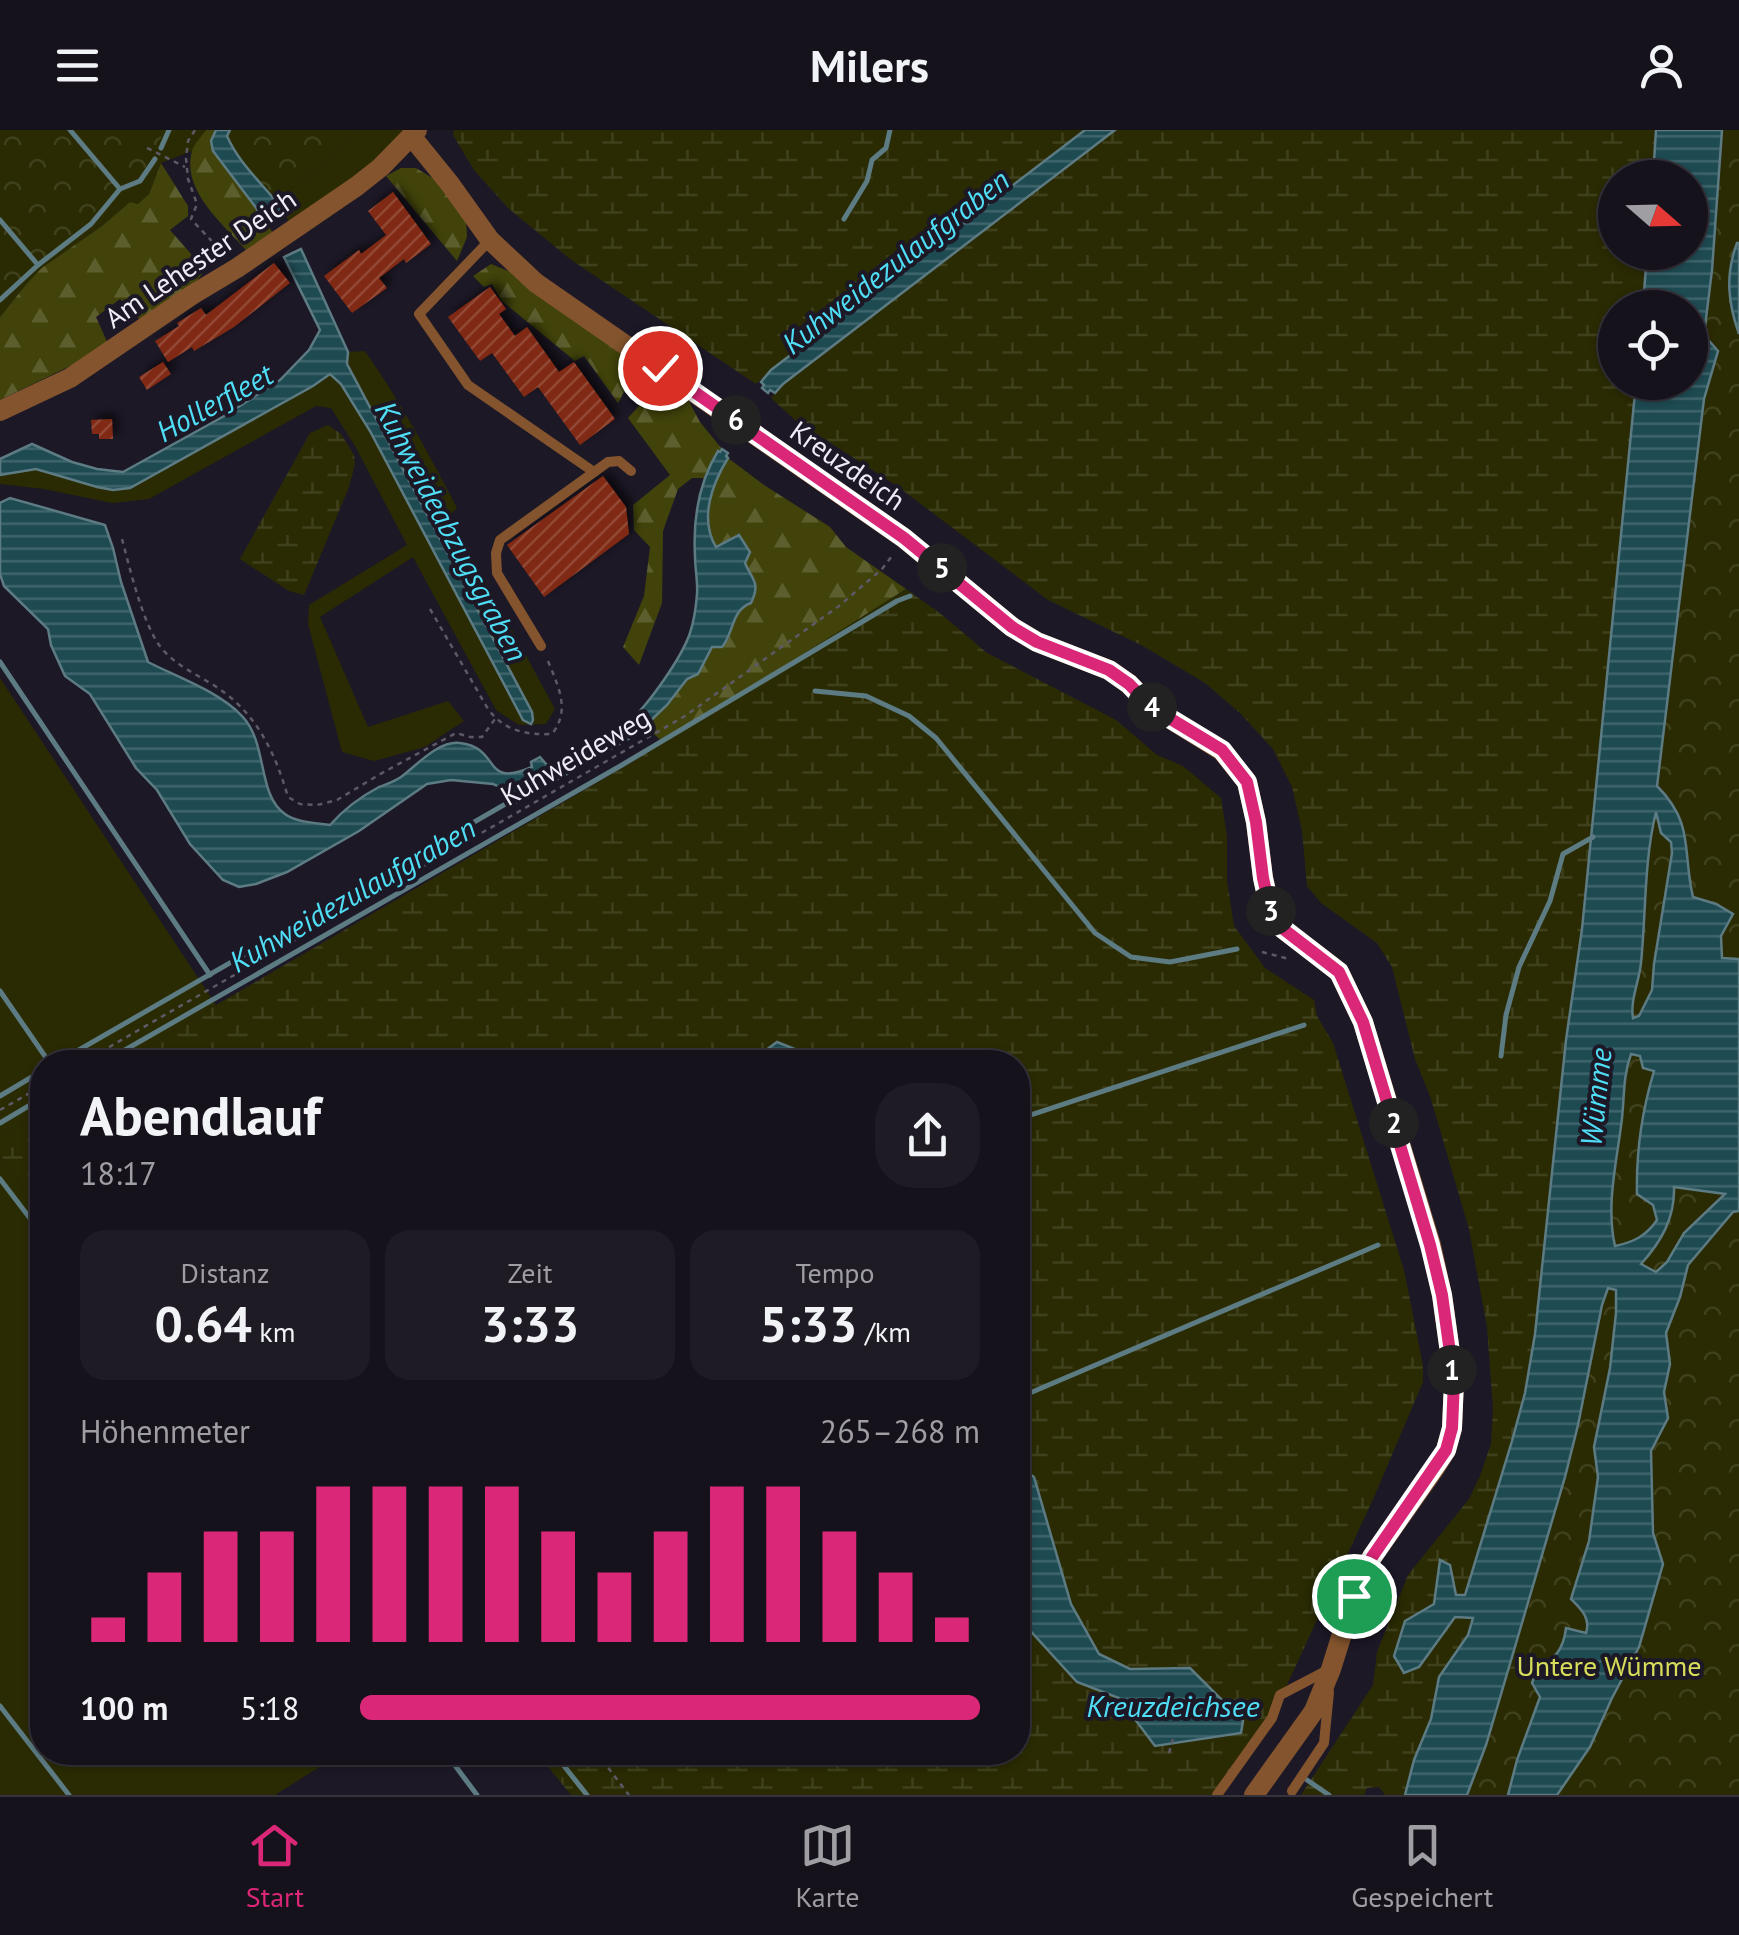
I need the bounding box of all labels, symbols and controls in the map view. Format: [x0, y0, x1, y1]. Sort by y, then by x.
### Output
text: Milers [810, 36, 929, 94]
icon: menu [50, 38, 105, 93]
icon: person [1634, 38, 1689, 93]
water label: Kuhweidezulaufgraben [773, 160, 1017, 362]
north arrow [1598, 160, 1708, 270]
map controls [1598, 160, 1708, 400]
street label: Am Lehester Deich [97, 180, 303, 336]
button: locate [1598, 290, 1708, 400]
pin [618, 326, 703, 411]
icon: check [633, 341, 688, 396]
water label: Hollerfleet [149, 353, 281, 450]
water label: Kuhweideabzugsgraben [367, 394, 537, 668]
pin: 6 [711, 395, 761, 445]
text: 6 [728, 401, 744, 438]
street label: Kreuzdeich [783, 412, 913, 518]
pin: 5 [917, 543, 967, 593]
text: 5 [934, 549, 950, 586]
pin: 4 [1127, 682, 1177, 732]
text: 4 [1144, 688, 1160, 725]
street label: Kuhweideweg [493, 698, 657, 814]
water label: Kuhweidezulaufgraben [222, 808, 482, 980]
pin: 3 [1246, 886, 1296, 936]
text: 3 [1263, 892, 1279, 929]
water label: Wümme [1570, 1046, 1620, 1148]
text: Abendlauf [80, 1079, 321, 1150]
button: share [875, 1083, 980, 1188]
pin: 2 [1369, 1098, 1419, 1148]
text: 2 [1386, 1104, 1402, 1141]
text: 18:17 [80, 1152, 157, 1194]
text: Distanz [181, 1254, 269, 1291]
text: Zeit [507, 1254, 553, 1291]
text: Tempo [795, 1254, 875, 1291]
text: 0.64 [155, 1291, 252, 1356]
text: 3:33 [481, 1291, 579, 1356]
text: 5:33 [759, 1291, 857, 1356]
text: km [252, 1313, 295, 1350]
text: /km [857, 1313, 911, 1350]
pin: 1 [1427, 1345, 1477, 1395]
text: 1 [1444, 1351, 1460, 1388]
text: Höhenmeter [80, 1410, 250, 1452]
text: 265–268 m [820, 1410, 980, 1452]
pin [1312, 1554, 1397, 1639]
icon: arrive [1327, 1569, 1382, 1624]
park label: Untere Wümme [1517, 1647, 1701, 1684]
water label: Kreuzdeichsee [1086, 1686, 1260, 1725]
text: 100 m [80, 1687, 168, 1729]
text: 5:18 [240, 1687, 299, 1729]
tab: Start [246, 1818, 304, 1915]
tab: Karte [796, 1818, 860, 1915]
tab: Gespeichert [1351, 1818, 1493, 1915]

